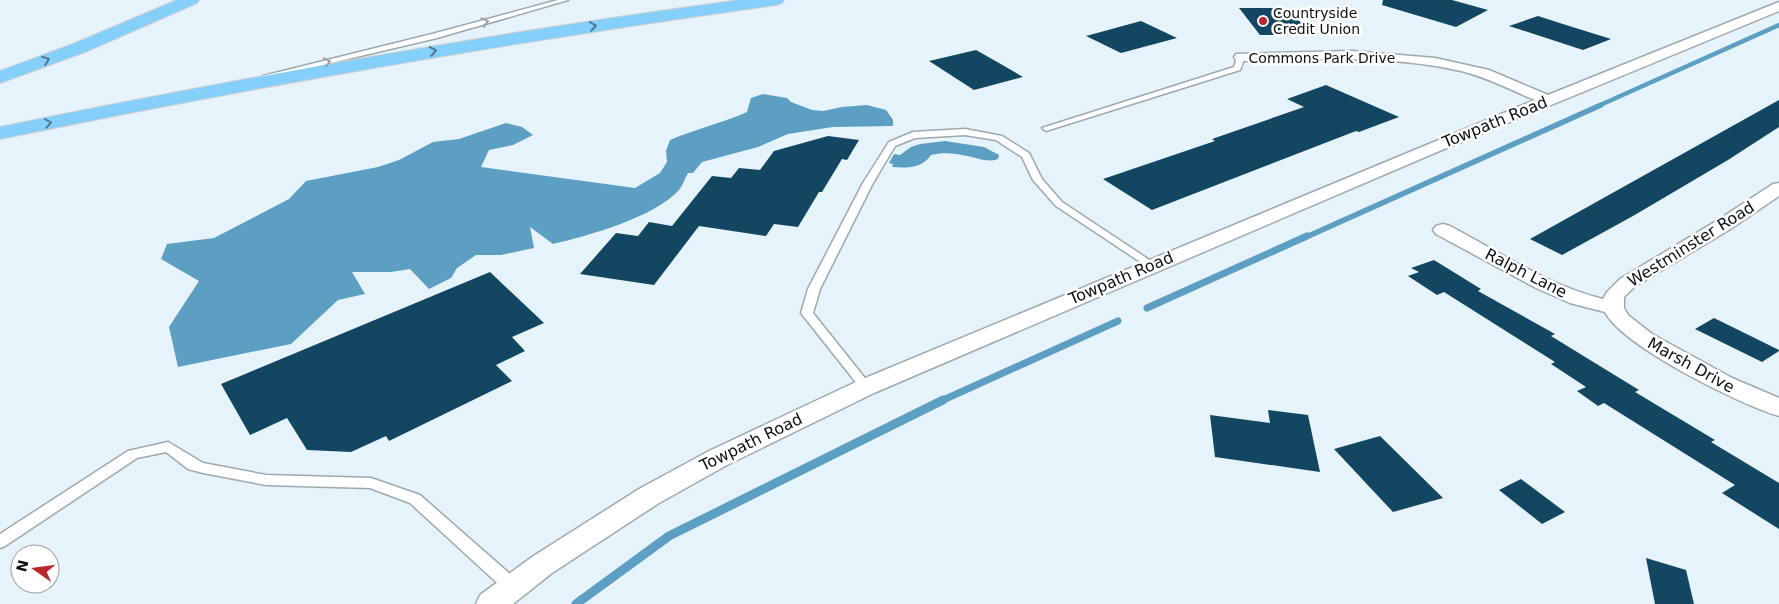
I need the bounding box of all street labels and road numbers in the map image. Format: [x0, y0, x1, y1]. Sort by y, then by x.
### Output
street label: Commons Park Drive [1249, 50, 1395, 66]
street label: Towpath Road [1439, 92, 1550, 152]
street label: Westminster Road [1624, 197, 1758, 291]
street label: Ralph Lane [1482, 244, 1570, 302]
street label: Towpath Road [1065, 247, 1176, 309]
street label: Marsh Drive [1644, 333, 1738, 397]
street label: Towpath Road [696, 409, 805, 475]

